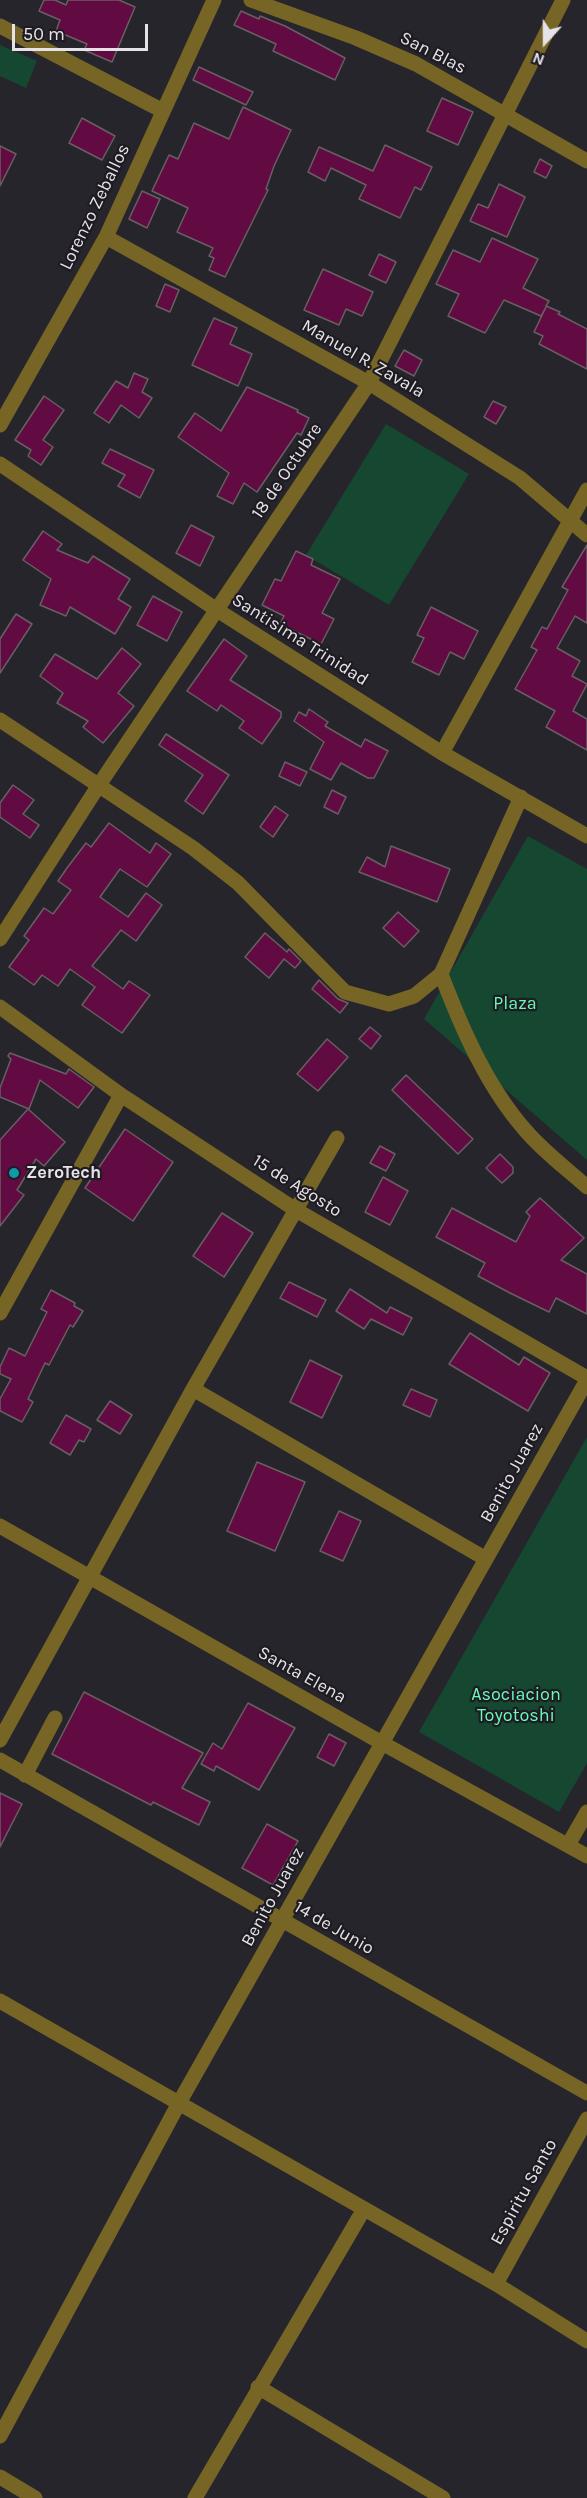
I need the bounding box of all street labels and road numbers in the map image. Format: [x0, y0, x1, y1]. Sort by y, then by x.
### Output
street label: San Blas [396, 27, 470, 79]
street label: Lorenzo Zeballos [55, 141, 135, 273]
street label: Manuel R. Zavala [298, 315, 428, 403]
street label: 18 de Octubre [247, 419, 327, 523]
street label: Santisima Trinidad [228, 589, 372, 691]
street label: 15 de Agosto [248, 1150, 346, 1222]
street label: Benito Juarez [476, 1420, 548, 1526]
street label: Santa Elena [254, 1642, 350, 1708]
street label: Benito Juarez [237, 1844, 309, 1950]
street label: 14 de Junio [290, 1896, 378, 1960]
street label: Espiritu Santo [486, 2135, 562, 2249]

